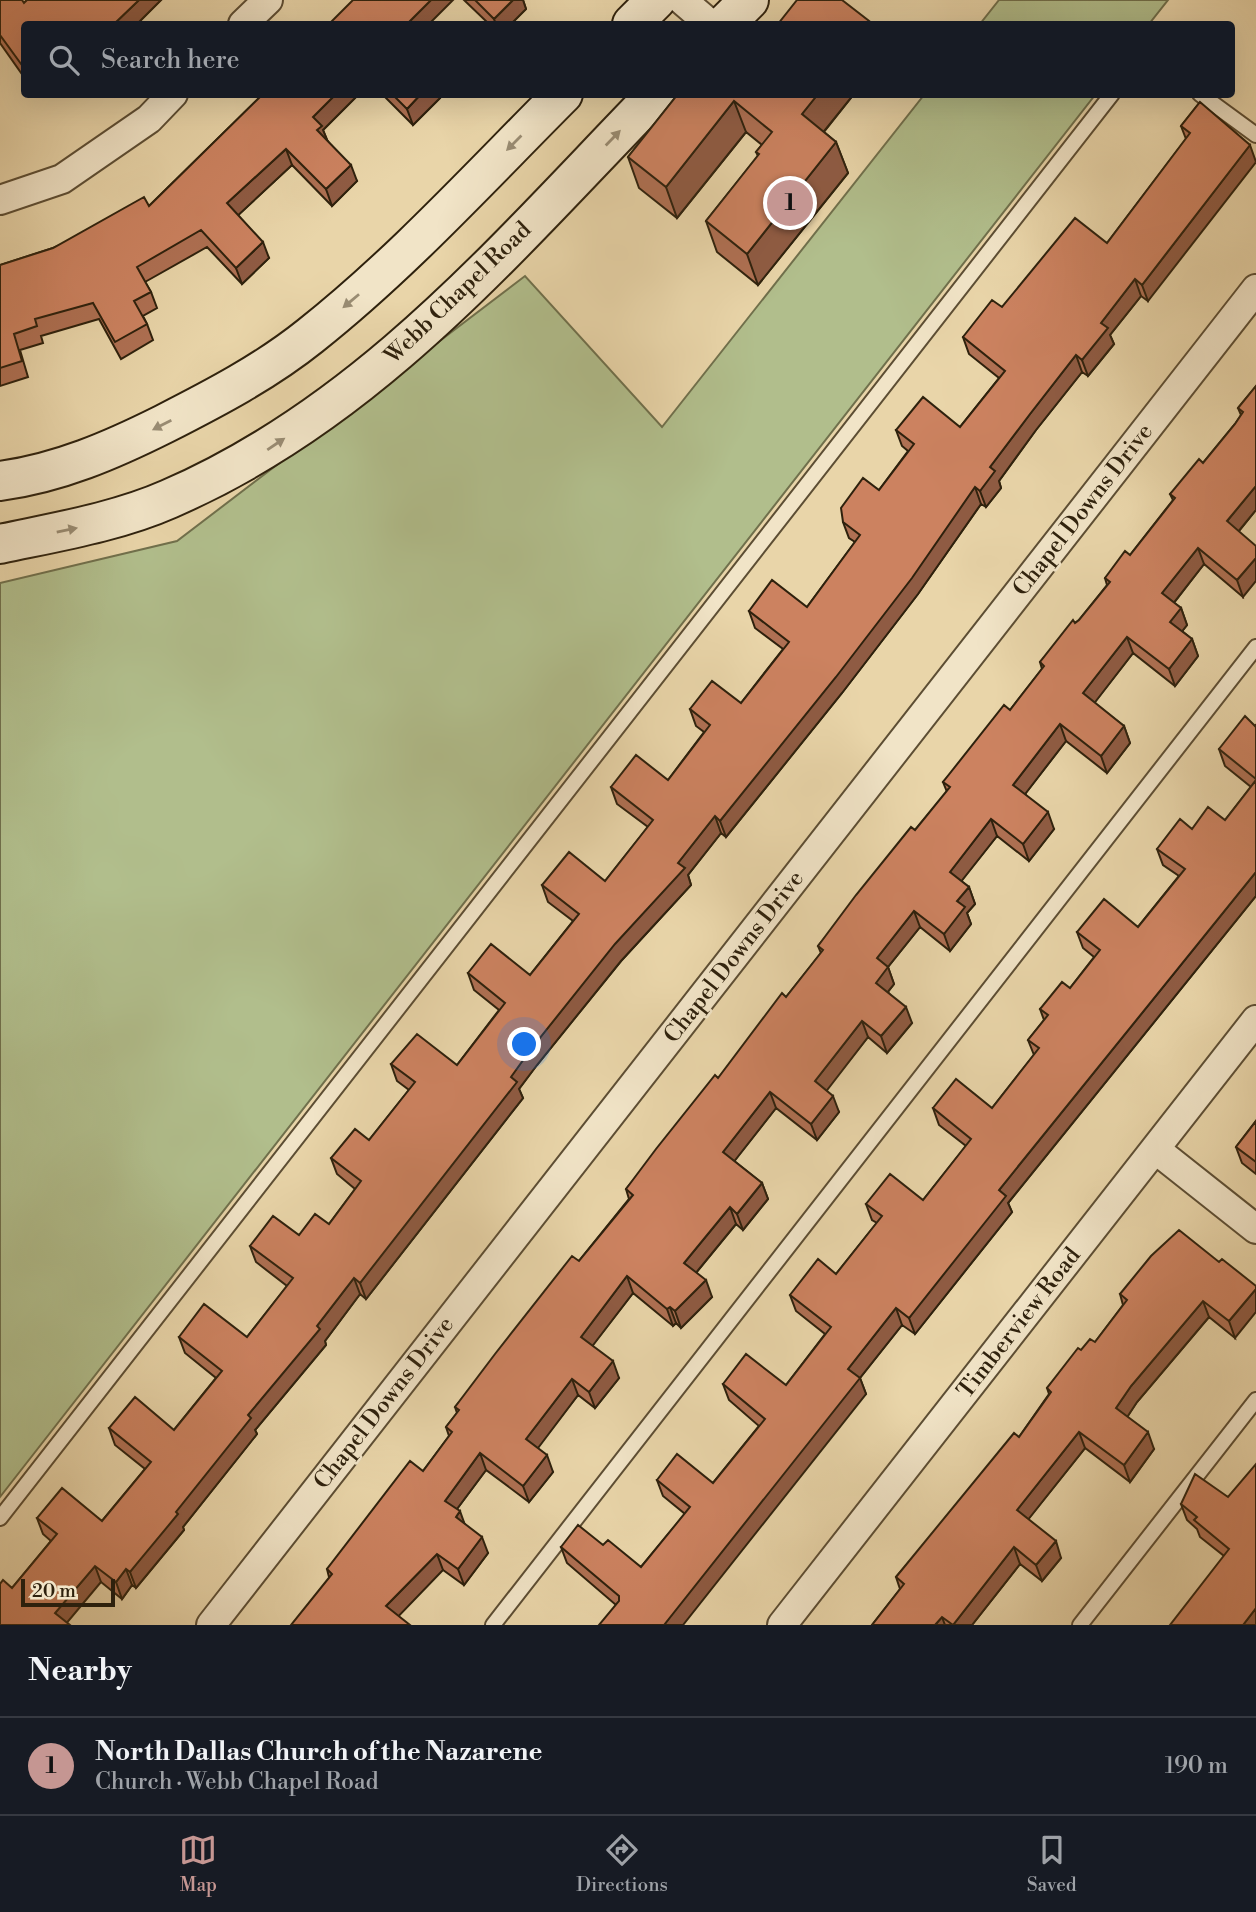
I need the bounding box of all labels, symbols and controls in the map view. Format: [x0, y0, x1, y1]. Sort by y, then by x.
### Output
search box [21, 21, 1235, 98]
icon: search [45, 41, 83, 79]
text: Search here [101, 44, 240, 76]
one-way arrow [605, 130, 622, 147]
one-way arrow [507, 134, 523, 151]
pin: 1 [767, 177, 813, 229]
street label: Webb Chapel Road [378, 216, 537, 371]
one-way arrow [343, 293, 360, 308]
street label: Chapel Downs Drive [1007, 418, 1159, 602]
one-way arrow [152, 420, 172, 431]
one-way arrow [266, 437, 286, 450]
one-way arrow [56, 525, 78, 536]
street label: Chapel Downs Drive [658, 865, 810, 1049]
your location [507, 1027, 541, 1061]
street label: Timberview Road [951, 1242, 1087, 1404]
street label: Chapel Downs Drive [308, 1311, 460, 1495]
scale bar [21, 1576, 116, 1608]
text: 20 m [32, 1579, 76, 1603]
text: Nearby [28, 1652, 132, 1690]
text: North Dallas Church of the Nazarene [95, 1736, 542, 1768]
text: 1 [45, 1752, 57, 1780]
text: 190 m [1165, 1752, 1228, 1780]
text: Church · Webb Chapel Road [95, 1768, 379, 1796]
tab: Map [179, 1831, 217, 1897]
tab: Directions [576, 1831, 668, 1897]
tab: Saved [1027, 1831, 1077, 1897]

